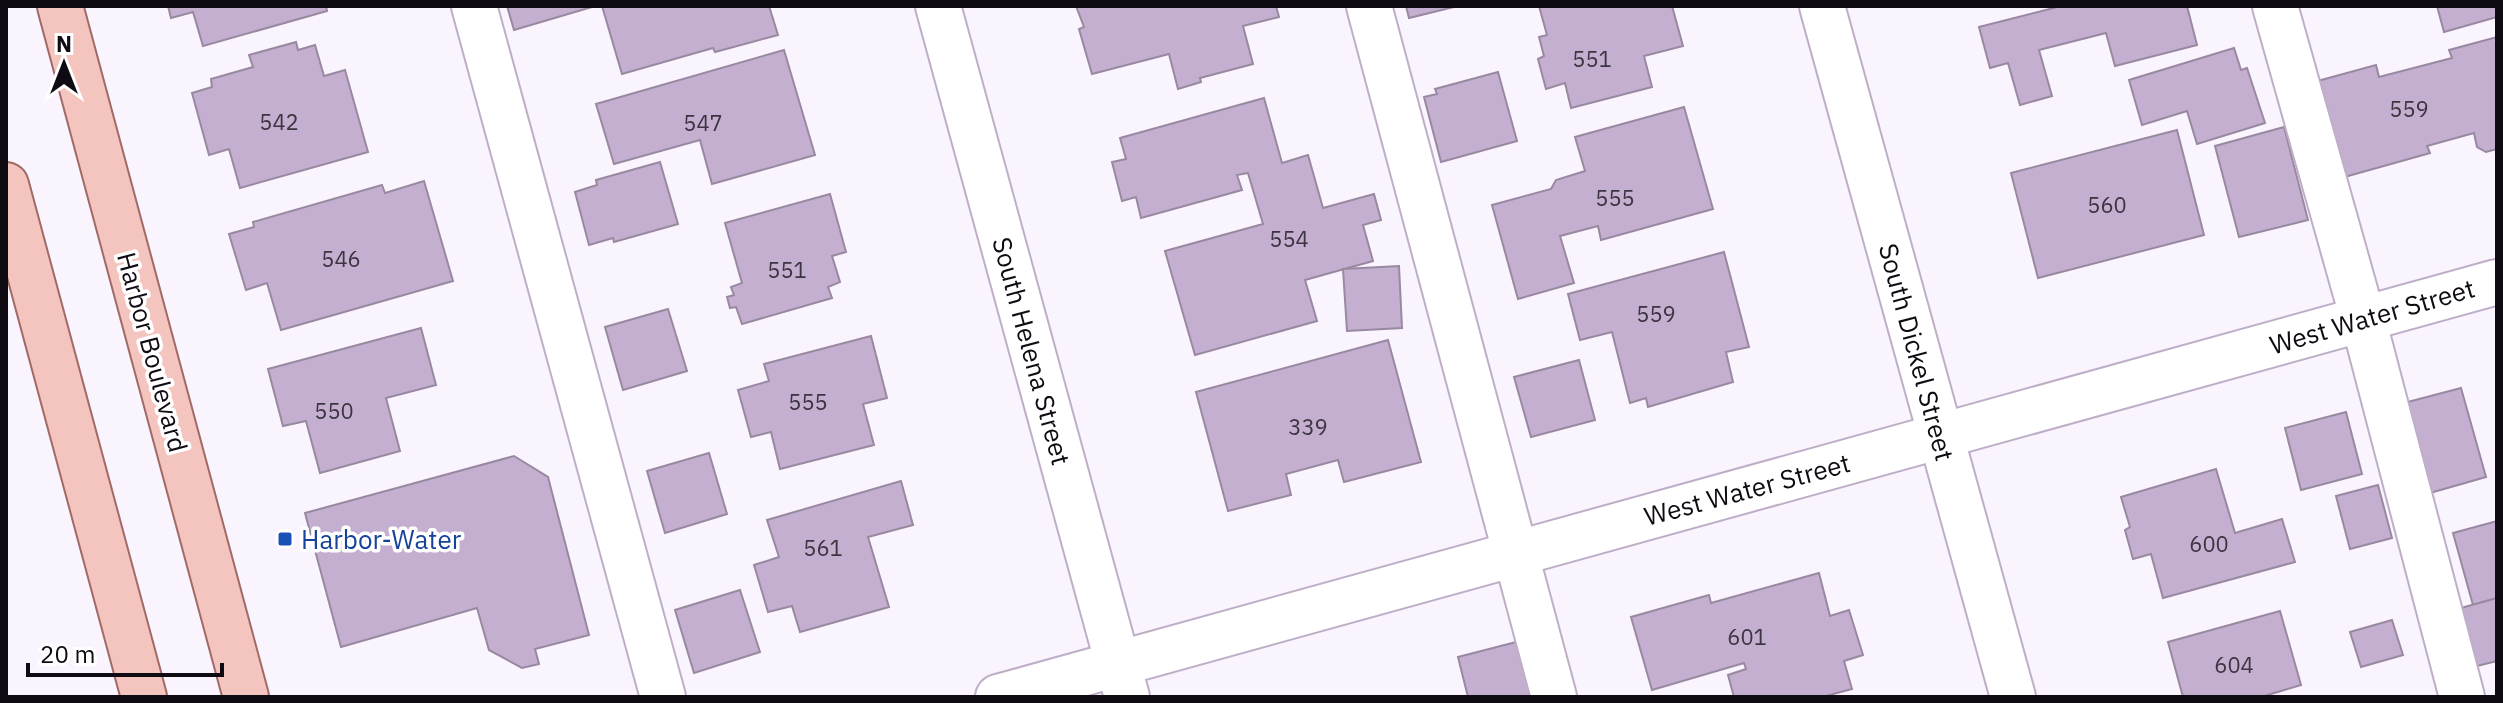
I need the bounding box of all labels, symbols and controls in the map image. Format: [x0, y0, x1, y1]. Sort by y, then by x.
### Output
north arrow [24, 24, 104, 104]
text: N [56, 29, 72, 58]
house number: 551 [1572, 44, 1612, 73]
house number: 559 [2389, 94, 2429, 123]
house number: 542 [259, 107, 299, 136]
house number: 547 [683, 108, 723, 137]
house number: 555 [1595, 183, 1635, 212]
house number: 560 [2087, 190, 2127, 219]
house number: 554 [1269, 224, 1309, 253]
street label: South Helena Street [985, 233, 1079, 469]
street label: South Dickel Street [1872, 240, 1962, 464]
house number: 546 [321, 244, 361, 273]
street label: Harbor Boulevard [110, 248, 196, 456]
house number: 551 [767, 255, 807, 284]
street label: West Water Street [2265, 270, 2479, 362]
house number: 559 [1636, 299, 1676, 328]
house number: 555 [788, 387, 828, 416]
house number: 550 [314, 396, 354, 425]
house number: 339 [1288, 412, 1328, 441]
street label: West Water Street [1640, 445, 1854, 533]
place label: Harbor-Water [301, 522, 462, 556]
house number: 600 [2189, 529, 2229, 558]
marker: Harbor-Water [276, 530, 294, 548]
house number: 561 [803, 533, 843, 562]
house number: 601 [1727, 622, 1767, 651]
scale bar [28, 627, 222, 677]
text: 20 m [40, 638, 95, 670]
house number: 604 [2214, 650, 2254, 679]

